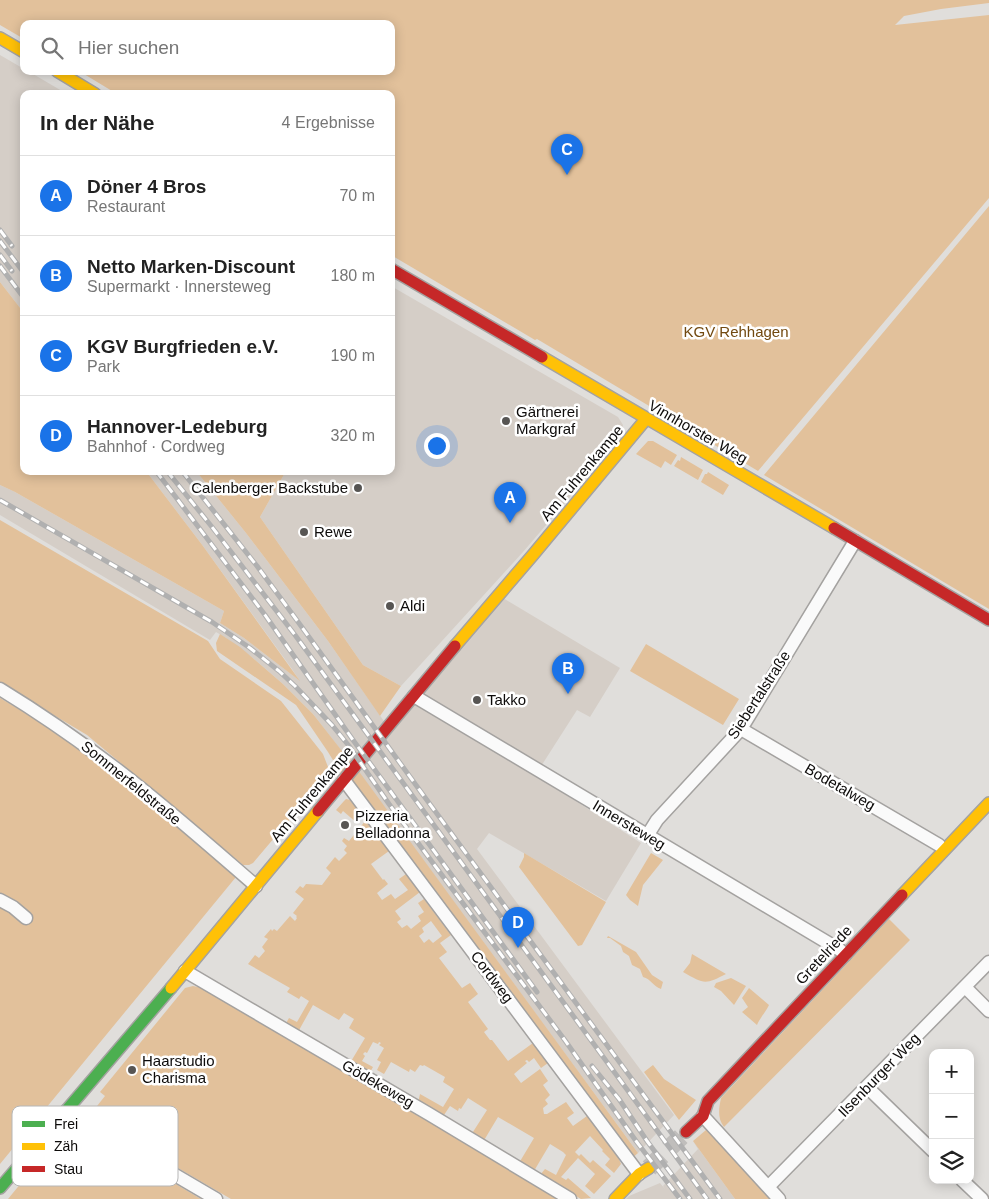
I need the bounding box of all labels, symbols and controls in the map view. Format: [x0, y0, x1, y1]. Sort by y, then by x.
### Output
search box [20, 20, 395, 75]
icon: search [38, 34, 66, 62]
text: Hier suchen [78, 37, 179, 58]
text: In der Nähe [40, 111, 154, 134]
text: 4 Ergebnisse [282, 114, 375, 131]
pin: C [551, 134, 583, 175]
text: Döner 4 Bros [87, 176, 206, 197]
text: A [50, 187, 62, 204]
text: 70 m [339, 187, 375, 204]
text: Restaurant [87, 198, 165, 215]
text: Netto Marken-Discount [87, 256, 295, 277]
text: B [50, 267, 62, 284]
text: 180 m [331, 267, 375, 284]
text: Supermarkt · Innersteweg [87, 278, 271, 295]
park label: KGV Rehhagen [683, 323, 789, 340]
text: KGV Burgfrieden e.V. [87, 336, 278, 357]
text: C [50, 347, 62, 364]
text: 190 m [331, 347, 375, 364]
text: Park [87, 358, 120, 375]
street label: Vinnhorster Weg [646, 396, 751, 467]
place label: Gärtnerei Markgraf [516, 403, 579, 437]
marker: Gärtnerei Markgraf [500, 415, 512, 427]
text: Hannover-Ledeburg [87, 416, 268, 437]
street label: Am Fuhrenkampe [537, 422, 626, 524]
text: D [50, 427, 62, 444]
text: 320 m [331, 427, 375, 444]
your location [424, 433, 450, 459]
text: Bahnhof · Cordweg [87, 438, 225, 455]
place label: Calenberger Backstube [191, 479, 348, 496]
marker: Calenberger Backstube [352, 482, 364, 494]
pin: A [494, 482, 526, 523]
place label: Rewe [314, 523, 352, 540]
marker: Rewe [298, 526, 310, 538]
place label: Aldi [400, 597, 425, 614]
marker: Aldi [384, 600, 396, 612]
street label: Siebertalstraße [724, 647, 793, 742]
pin: B [552, 653, 584, 694]
place label: Takko [487, 691, 526, 708]
marker: Takko [471, 694, 483, 706]
street label: Sommerfeldstraße [78, 737, 185, 828]
street label: Am Fuhrenkampe [267, 743, 356, 845]
street label: Bodetalweg [802, 760, 878, 814]
street label: Innersteweg [590, 796, 669, 853]
place label: Pizzeria Belladonna [355, 807, 431, 841]
marker: Pizzeria Belladonna [339, 819, 351, 831]
pin: D [502, 907, 534, 948]
street label: Gretelriede [792, 922, 855, 988]
street label: Cordweg [468, 948, 517, 1006]
street label: Ilsenburger Weg [834, 1029, 923, 1120]
map controls [929, 1049, 974, 1184]
button: + [929, 1049, 974, 1094]
place label: Haarstudio Charisma [142, 1052, 215, 1086]
street label: Gödekeweg [339, 1056, 417, 1111]
marker: Haarstudio Charisma [126, 1064, 138, 1076]
button: − [929, 1094, 974, 1139]
legend [12, 1106, 178, 1186]
text: Frei [54, 1116, 78, 1132]
text: Zäh [54, 1138, 78, 1154]
button: layers [929, 1139, 974, 1184]
text: Stau [54, 1161, 83, 1177]

